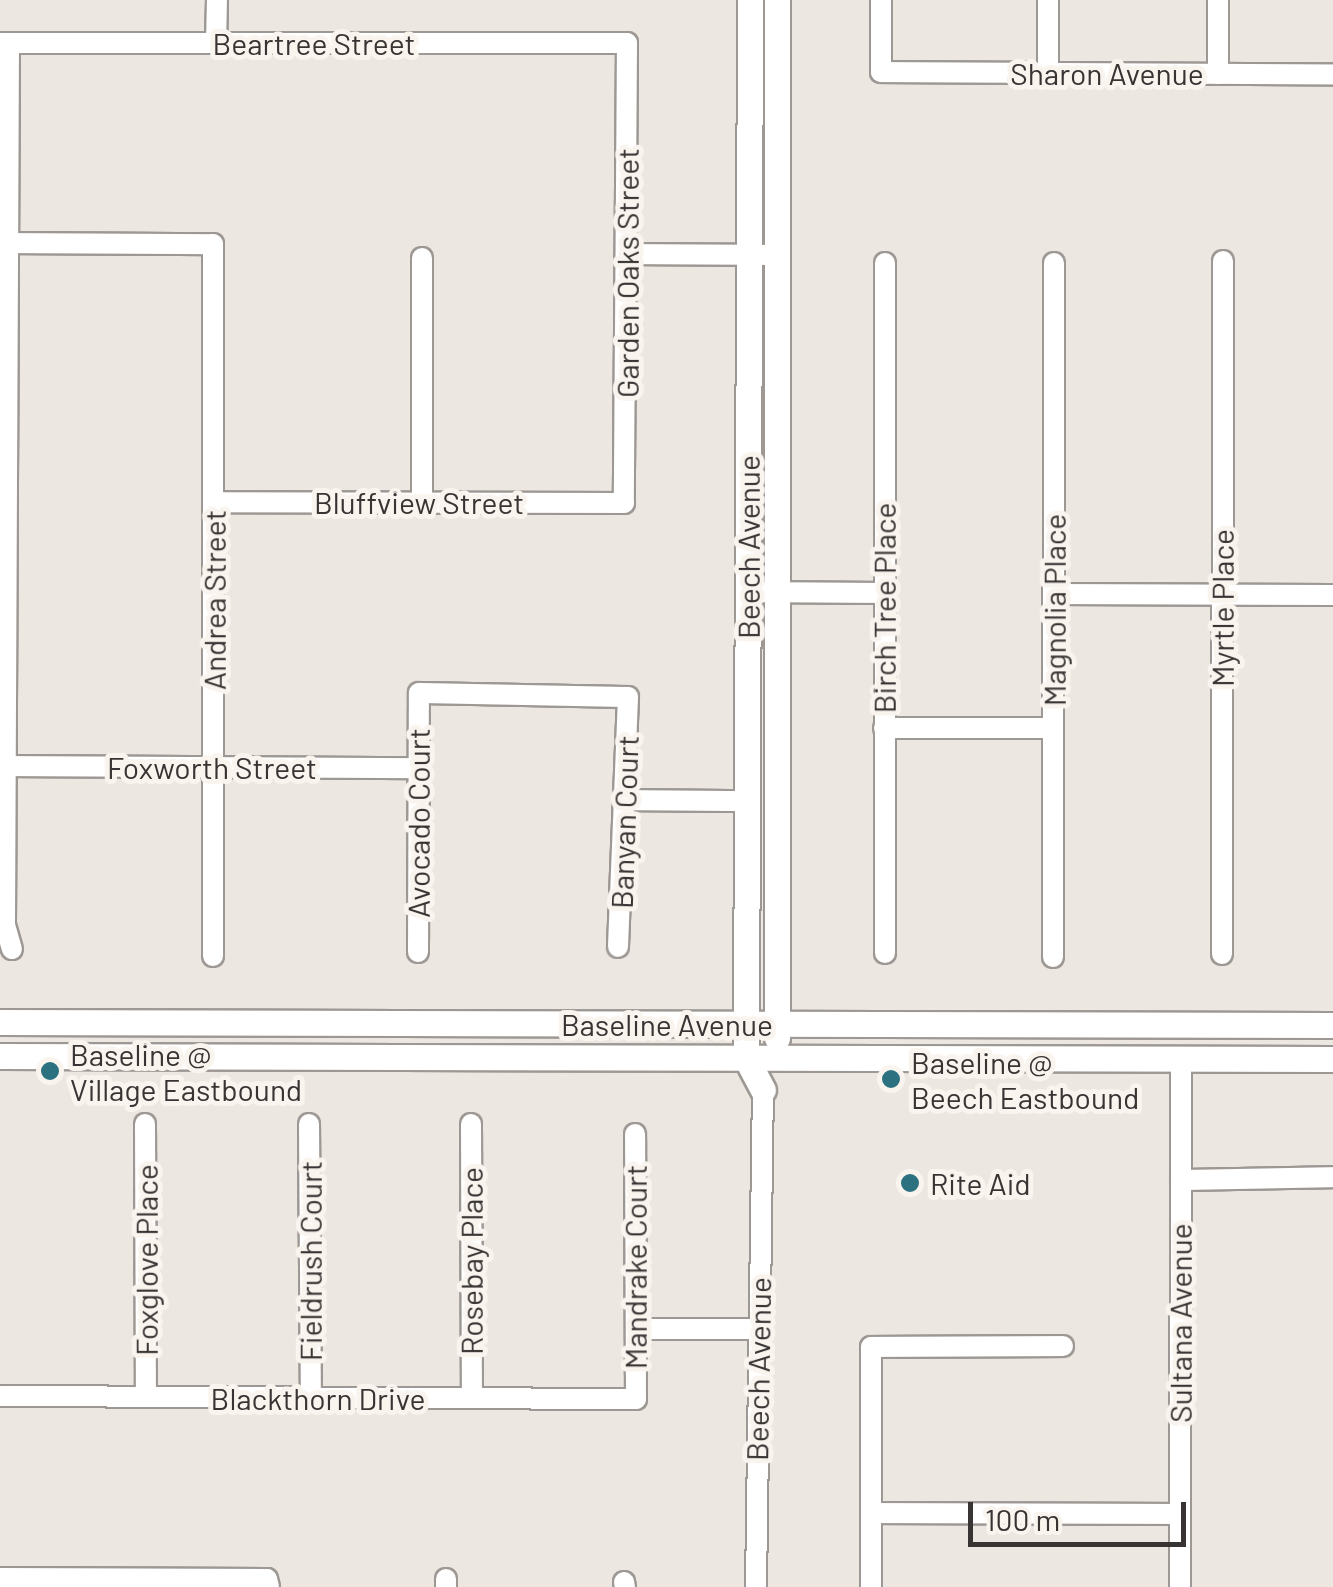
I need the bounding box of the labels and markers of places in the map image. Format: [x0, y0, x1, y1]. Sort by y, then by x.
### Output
place label: Baseline @ Village Eastbound [70, 1036, 302, 1106]
place label: Baseline @ Beech Eastbound [911, 1044, 1139, 1114]
marker: Baseline @ Village Eastbound [39, 1060, 61, 1082]
marker: Baseline @ Beech Eastbound [880, 1068, 902, 1090]
place label: Rite Aid [930, 1165, 1031, 1201]
marker: Rite Aid [899, 1172, 921, 1194]

